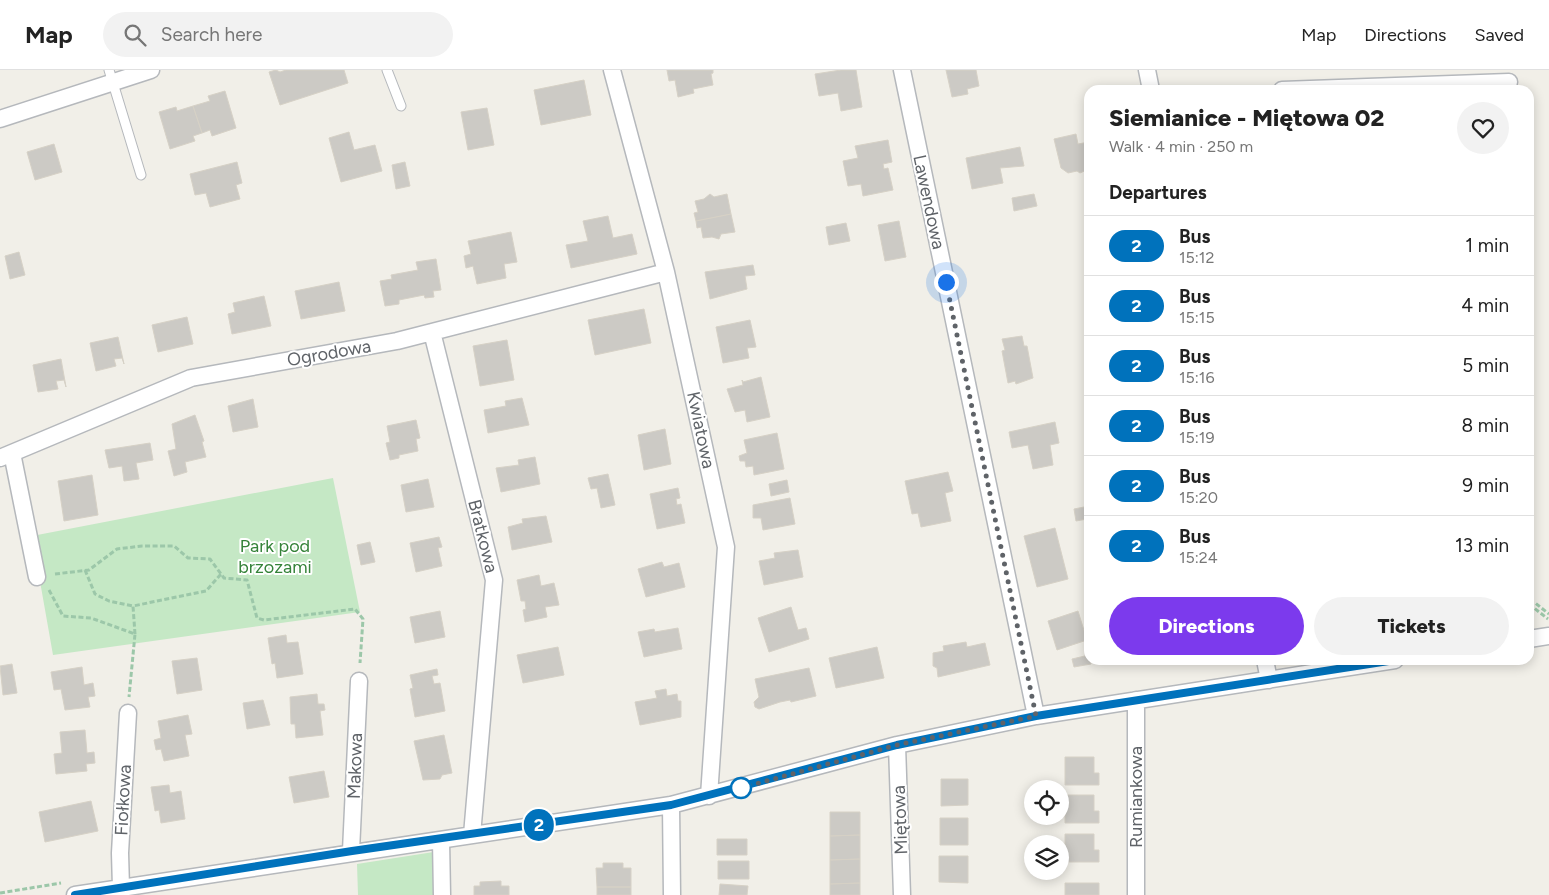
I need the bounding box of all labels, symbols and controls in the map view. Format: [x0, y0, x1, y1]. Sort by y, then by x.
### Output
search box [103, 12, 453, 57]
text: Map [25, 20, 73, 49]
icon: search [121, 21, 149, 49]
text: Search here [161, 23, 262, 46]
text: Map [1301, 24, 1336, 46]
text: Directions [1364, 24, 1446, 46]
text: Saved [1474, 24, 1524, 46]
button: heart [1457, 102, 1509, 154]
text: Siemianice - Miętowa 02 [1109, 103, 1384, 132]
text: Walk · 4 min · 250 m [1109, 137, 1253, 156]
street label: Lawendowa [908, 153, 950, 251]
text: Departures [1109, 181, 1207, 204]
text: Bus [1179, 225, 1210, 248]
text: 1 min [1465, 234, 1509, 257]
text: 2 [1131, 235, 1142, 257]
text: 15:12 [1179, 248, 1214, 267]
your location [934, 270, 959, 295]
text: Bus [1179, 285, 1210, 308]
text: 4 min [1461, 294, 1509, 317]
text: 2 [1131, 295, 1142, 317]
text: 15:15 [1179, 308, 1215, 327]
street label: Ogrodowa [285, 335, 373, 371]
text: Bus [1179, 345, 1210, 368]
text: 5 min [1462, 354, 1509, 377]
text: 2 [1131, 355, 1142, 377]
text: 15:16 [1179, 368, 1215, 387]
street label: Kwiatowa [682, 389, 720, 471]
text: Bus [1179, 405, 1210, 428]
text: 8 min [1461, 414, 1509, 437]
text: 2 [1131, 415, 1142, 437]
text: 15:19 [1179, 428, 1215, 447]
text: Bus [1179, 465, 1210, 488]
text: 9 min [1462, 474, 1509, 497]
text: 2 [1131, 475, 1142, 497]
text: 15:20 [1179, 488, 1218, 507]
street label: Bratkowa [463, 497, 503, 575]
text: Bus [1179, 525, 1210, 548]
text: 13 min [1455, 534, 1509, 557]
park label: Park pod brzozami [238, 535, 312, 578]
text: 2 [1131, 535, 1142, 557]
text: 15:24 [1179, 548, 1218, 567]
button: Directions [1109, 597, 1304, 655]
button: Tickets [1314, 597, 1509, 655]
street label: Makowa [343, 733, 367, 799]
street label: Rumiankowa [1125, 746, 1147, 848]
street label: Fiołkowa [110, 764, 136, 836]
unlabelled marker [730, 777, 752, 799]
map controls [1024, 780, 1069, 880]
button: locate [1024, 780, 1069, 825]
street label: Miętowa [888, 785, 912, 855]
line badge: 2 [523, 809, 555, 841]
text: 2 [534, 814, 544, 836]
button: layers [1024, 835, 1069, 880]

